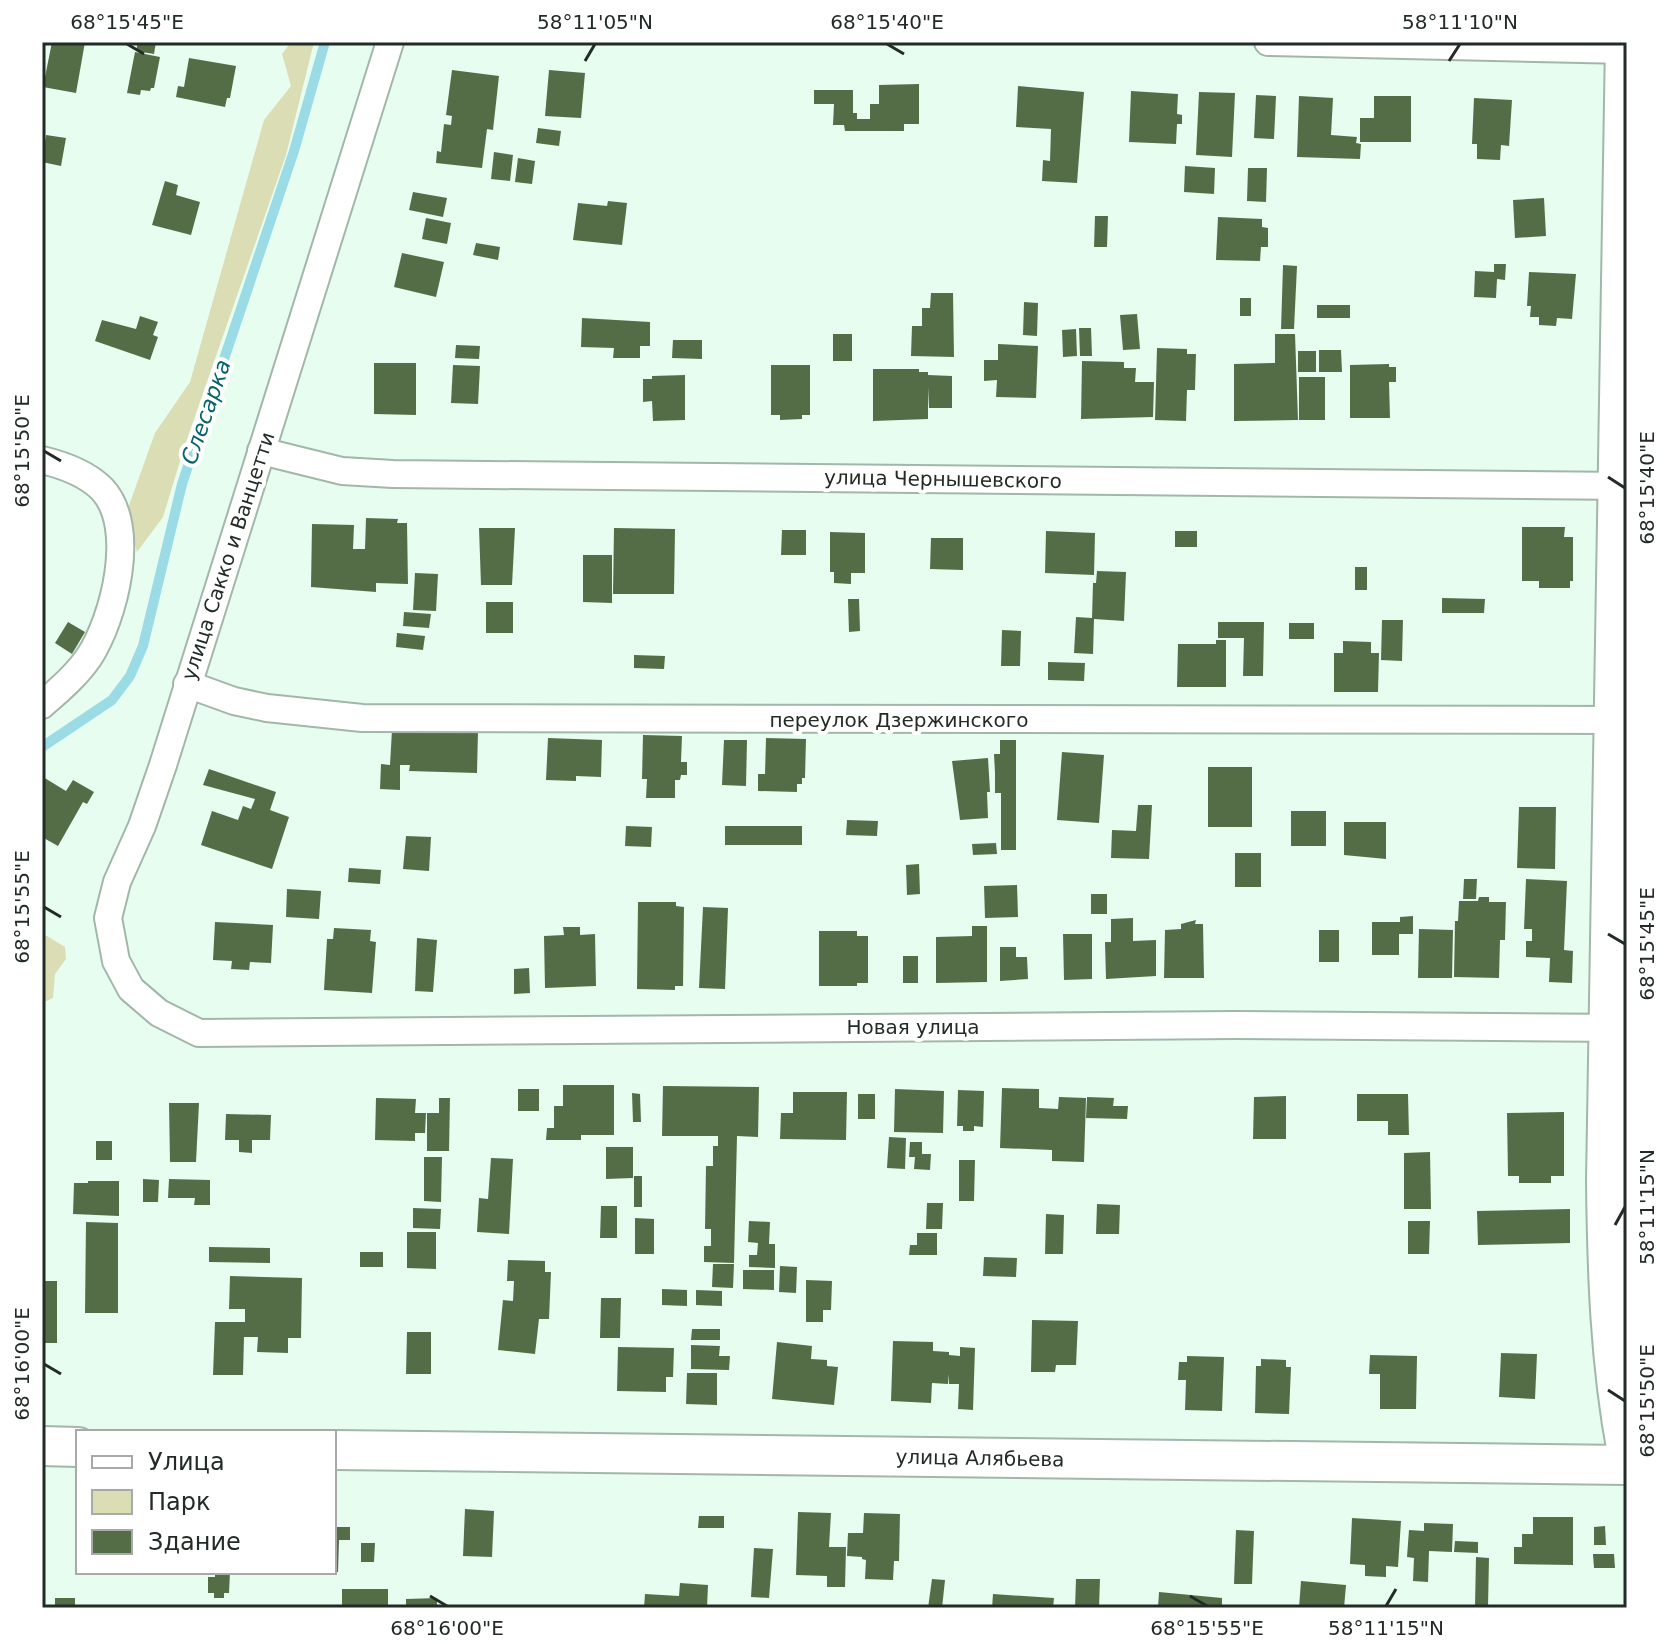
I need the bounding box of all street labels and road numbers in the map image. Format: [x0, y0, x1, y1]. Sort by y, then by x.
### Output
street label: улица Сакко и Ванцетти [176, 429, 280, 683]
street label: улица Чернышевского [824, 465, 1062, 493]
street label: переулок Дзержинского [769, 708, 1029, 732]
street label: Новая улица [846, 1015, 980, 1039]
street label: улица Алябьева [895, 1445, 1065, 1471]

